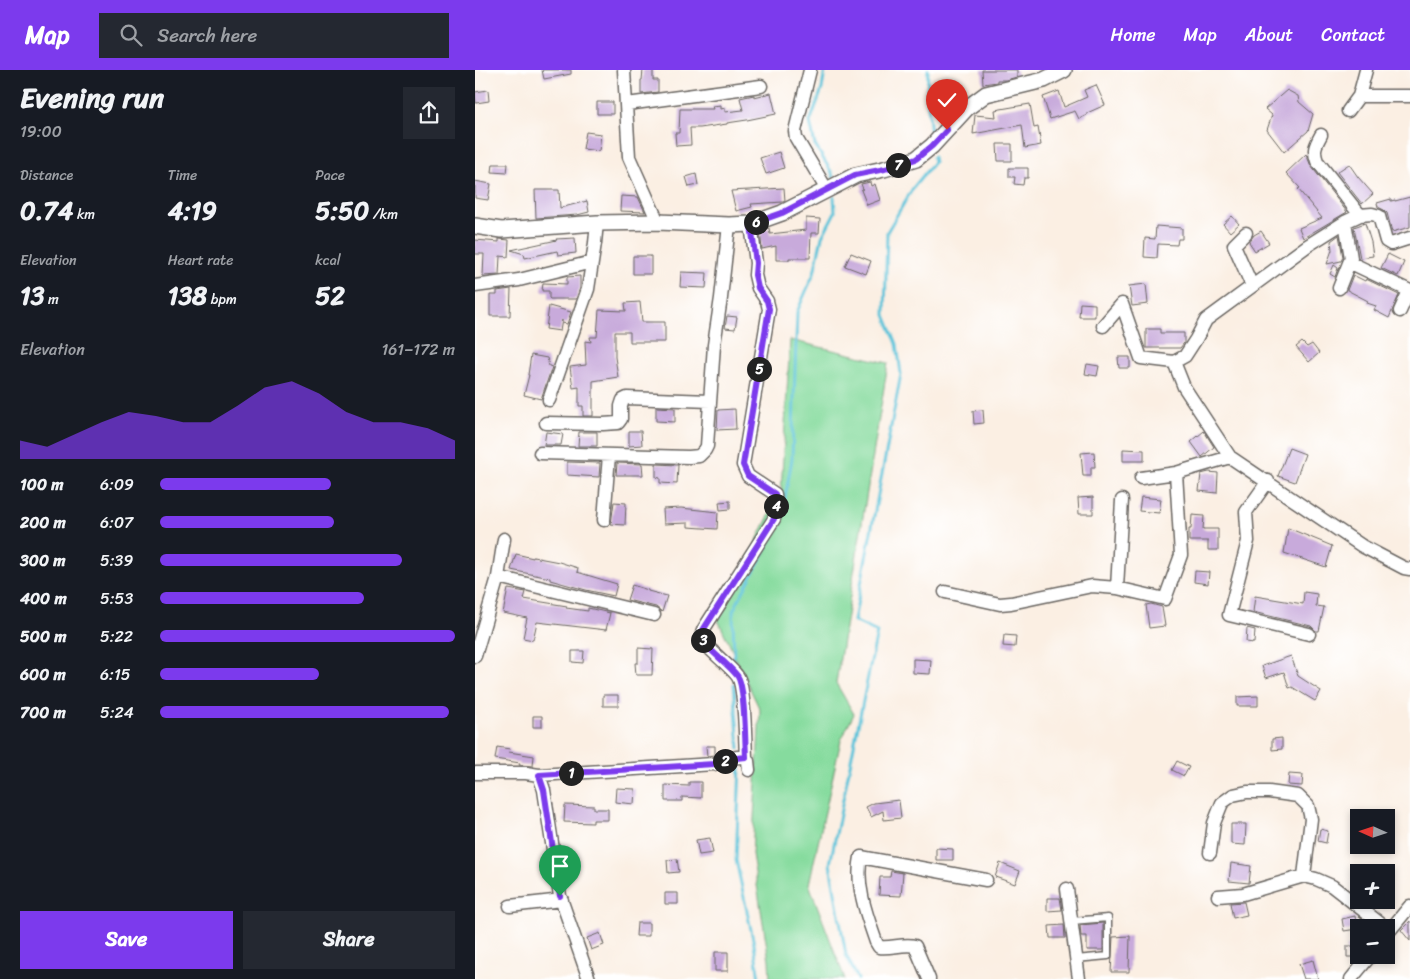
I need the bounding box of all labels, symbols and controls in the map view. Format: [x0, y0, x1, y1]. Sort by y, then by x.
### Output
search box [99, 13, 449, 58]
text: Map [25, 14, 69, 56]
text: Search here [157, 19, 257, 52]
text: Home [1111, 19, 1156, 51]
text: Map [1184, 19, 1217, 51]
text: About [1245, 19, 1293, 51]
text: Contact [1321, 19, 1385, 51]
icon: search [117, 21, 145, 49]
text: Evening run [20, 73, 164, 122]
pin [926, 79, 968, 130]
icon: check [933, 86, 961, 114]
button: share [403, 87, 455, 139]
text: 19:00 [20, 117, 62, 146]
pin: 7 [885, 152, 911, 178]
text: 7 [895, 153, 903, 178]
text: Distance [20, 163, 73, 188]
text: Time [168, 163, 197, 188]
text: Pace [315, 163, 345, 188]
text: 0.74 [20, 188, 73, 233]
text: 4:19 [168, 188, 217, 233]
text: 5:50 [315, 188, 369, 233]
text: km [73, 202, 95, 227]
text: /km [369, 202, 398, 227]
pin: 6 [743, 210, 769, 234]
text: 6 [753, 210, 760, 235]
text: Elevation [20, 248, 77, 273]
text: Heart rate [168, 248, 233, 273]
text: kcal [315, 248, 341, 273]
text: 13 [20, 273, 44, 318]
text: 138 [168, 273, 207, 318]
text: 52 [315, 273, 345, 318]
text: m [44, 287, 59, 312]
text: bpm [207, 287, 237, 312]
text: Elevation [20, 335, 85, 364]
text: 161–172 m [381, 335, 455, 364]
pin: 5 [747, 356, 771, 382]
text: 5 [755, 357, 764, 382]
text: 100 m [20, 470, 64, 499]
text: 6:09 [100, 470, 134, 499]
pin: 4 [763, 494, 789, 518]
text: 4 [772, 494, 781, 519]
text: 200 m [20, 508, 66, 537]
text: 6:07 [100, 508, 133, 537]
text: 300 m [20, 546, 65, 575]
text: 5:39 [100, 546, 133, 575]
text: 400 m [20, 584, 67, 613]
text: 5:53 [100, 584, 133, 613]
text: 500 m [20, 622, 66, 651]
text: 5:22 [100, 622, 133, 651]
pin: 3 [691, 628, 715, 652]
text: 3 [700, 628, 707, 653]
text: 600 m [20, 660, 66, 689]
text: 6:15 [100, 660, 131, 689]
text: 700 m [20, 698, 66, 727]
text: 5:24 [100, 698, 134, 727]
pin: 2 [713, 748, 737, 774]
text: 2 [721, 749, 730, 774]
pin: 1 [559, 760, 583, 786]
text: 1 [568, 761, 575, 786]
north arrow [1350, 809, 1395, 854]
map controls [1350, 809, 1395, 964]
pin [539, 845, 581, 896]
icon: arrive [546, 852, 574, 880]
button: + [1350, 864, 1395, 909]
button: Save [20, 911, 233, 969]
button: Share [243, 911, 455, 969]
button: − [1350, 919, 1395, 964]

